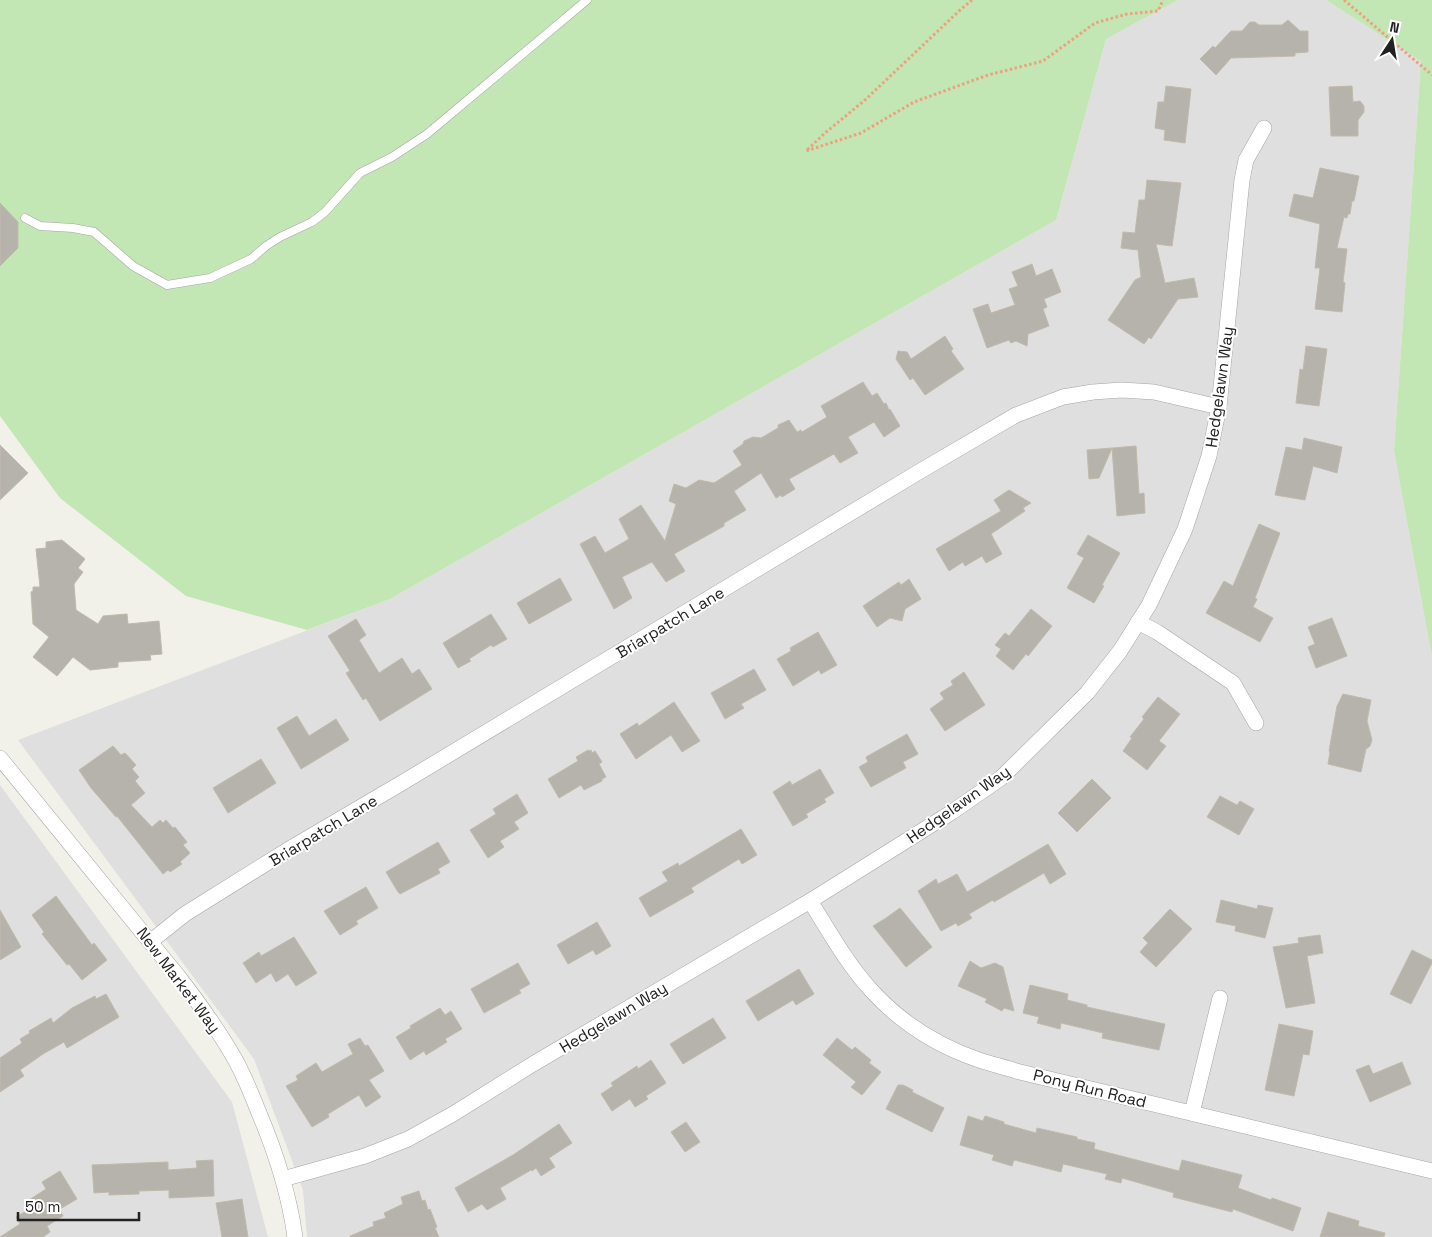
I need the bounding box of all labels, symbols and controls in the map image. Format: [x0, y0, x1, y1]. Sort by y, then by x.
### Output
north arrow [1367, 15, 1417, 65]
text: N [1388, 18, 1401, 37]
street label: Hedgelawn Way [1201, 325, 1238, 449]
street label: Briarpatch Lane [612, 582, 728, 663]
street label: Hedgelawn Way [902, 761, 1014, 848]
street label: Briarpatch Lane [265, 790, 381, 871]
street label: New Market Way [132, 923, 225, 1037]
street label: Hedgelawn Way [555, 977, 671, 1058]
street label: Pony Run Road [1031, 1064, 1149, 1113]
scale bar [18, 1190, 139, 1222]
text: 50 m [25, 1197, 60, 1216]

